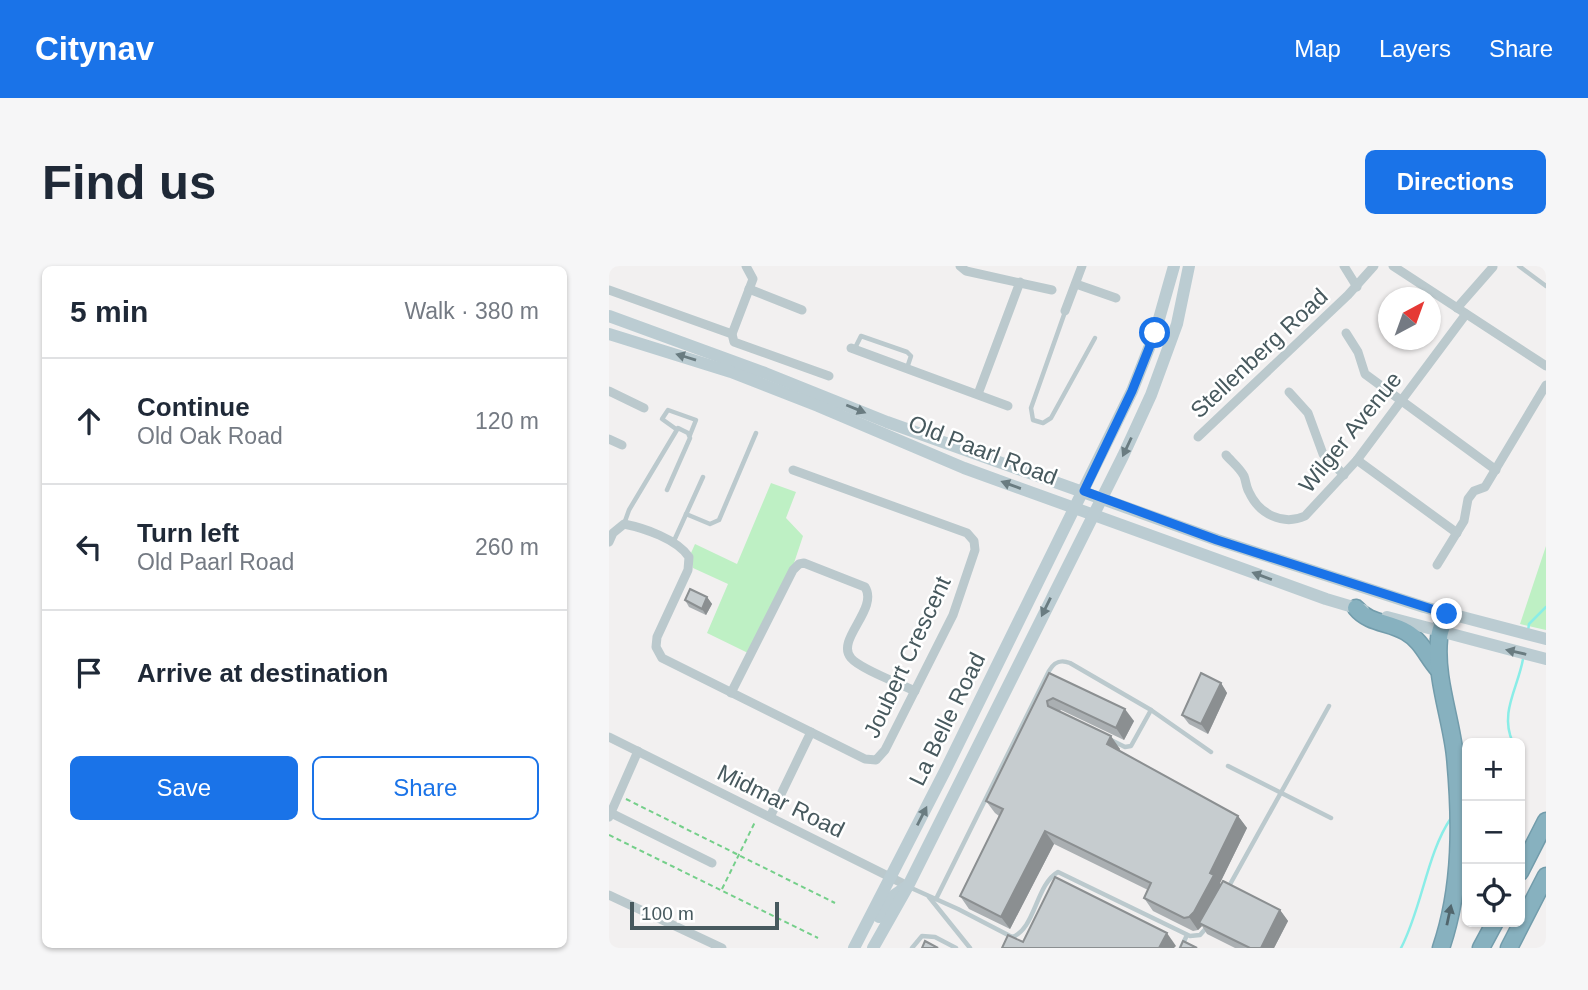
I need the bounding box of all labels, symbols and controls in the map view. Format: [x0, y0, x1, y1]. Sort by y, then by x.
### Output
text: Citynav [35, 30, 154, 67]
text: Map [1294, 35, 1341, 62]
text: Layers [1379, 35, 1451, 62]
text: Share [1489, 35, 1553, 62]
button: Directions [1365, 150, 1546, 214]
text: Find us [42, 155, 216, 209]
street label: Stellenberg Road [1185, 283, 1333, 423]
north arrow [1378, 287, 1441, 350]
text: 5 min [70, 295, 148, 328]
text: Walk · 380 m [404, 298, 539, 324]
route start [1139, 317, 1170, 348]
one-way arrow [675, 352, 696, 362]
street label: Wilger Avenue [1293, 366, 1407, 498]
text: Continue [137, 392, 250, 422]
icon: ahead [70, 402, 108, 440]
one-way arrow [846, 404, 867, 415]
text: 120 m [475, 408, 539, 434]
street label: Old Paarl Road [905, 410, 1061, 490]
text: Old Oak Road [137, 423, 283, 449]
one-way arrow [1121, 437, 1133, 457]
one-way arrow [1001, 479, 1022, 490]
text: Turn left [137, 518, 239, 548]
icon: left [70, 528, 108, 566]
text: 260 m [475, 534, 539, 560]
text: Old Paarl Road [137, 549, 294, 575]
one-way arrow [1252, 570, 1273, 581]
street label: Joubert Crescent [858, 572, 956, 742]
one-way arrow [1041, 597, 1052, 617]
route end [1431, 598, 1462, 629]
one-way arrow [1505, 646, 1527, 657]
street label: La Belle Road [904, 648, 990, 790]
icon: arrive [70, 654, 108, 692]
text: Arrive at destination [137, 658, 388, 688]
map controls [1462, 738, 1525, 927]
button: + [1462, 738, 1525, 801]
button: Save [70, 756, 298, 820]
button: Share [312, 756, 539, 820]
street label: Midmar Road [713, 759, 849, 843]
button: − [1462, 801, 1525, 864]
one-way arrow [916, 806, 927, 826]
button: locate [1462, 864, 1525, 927]
scale bar [630, 899, 779, 931]
text: 100 m [641, 903, 694, 924]
one-way arrow [1443, 904, 1454, 926]

